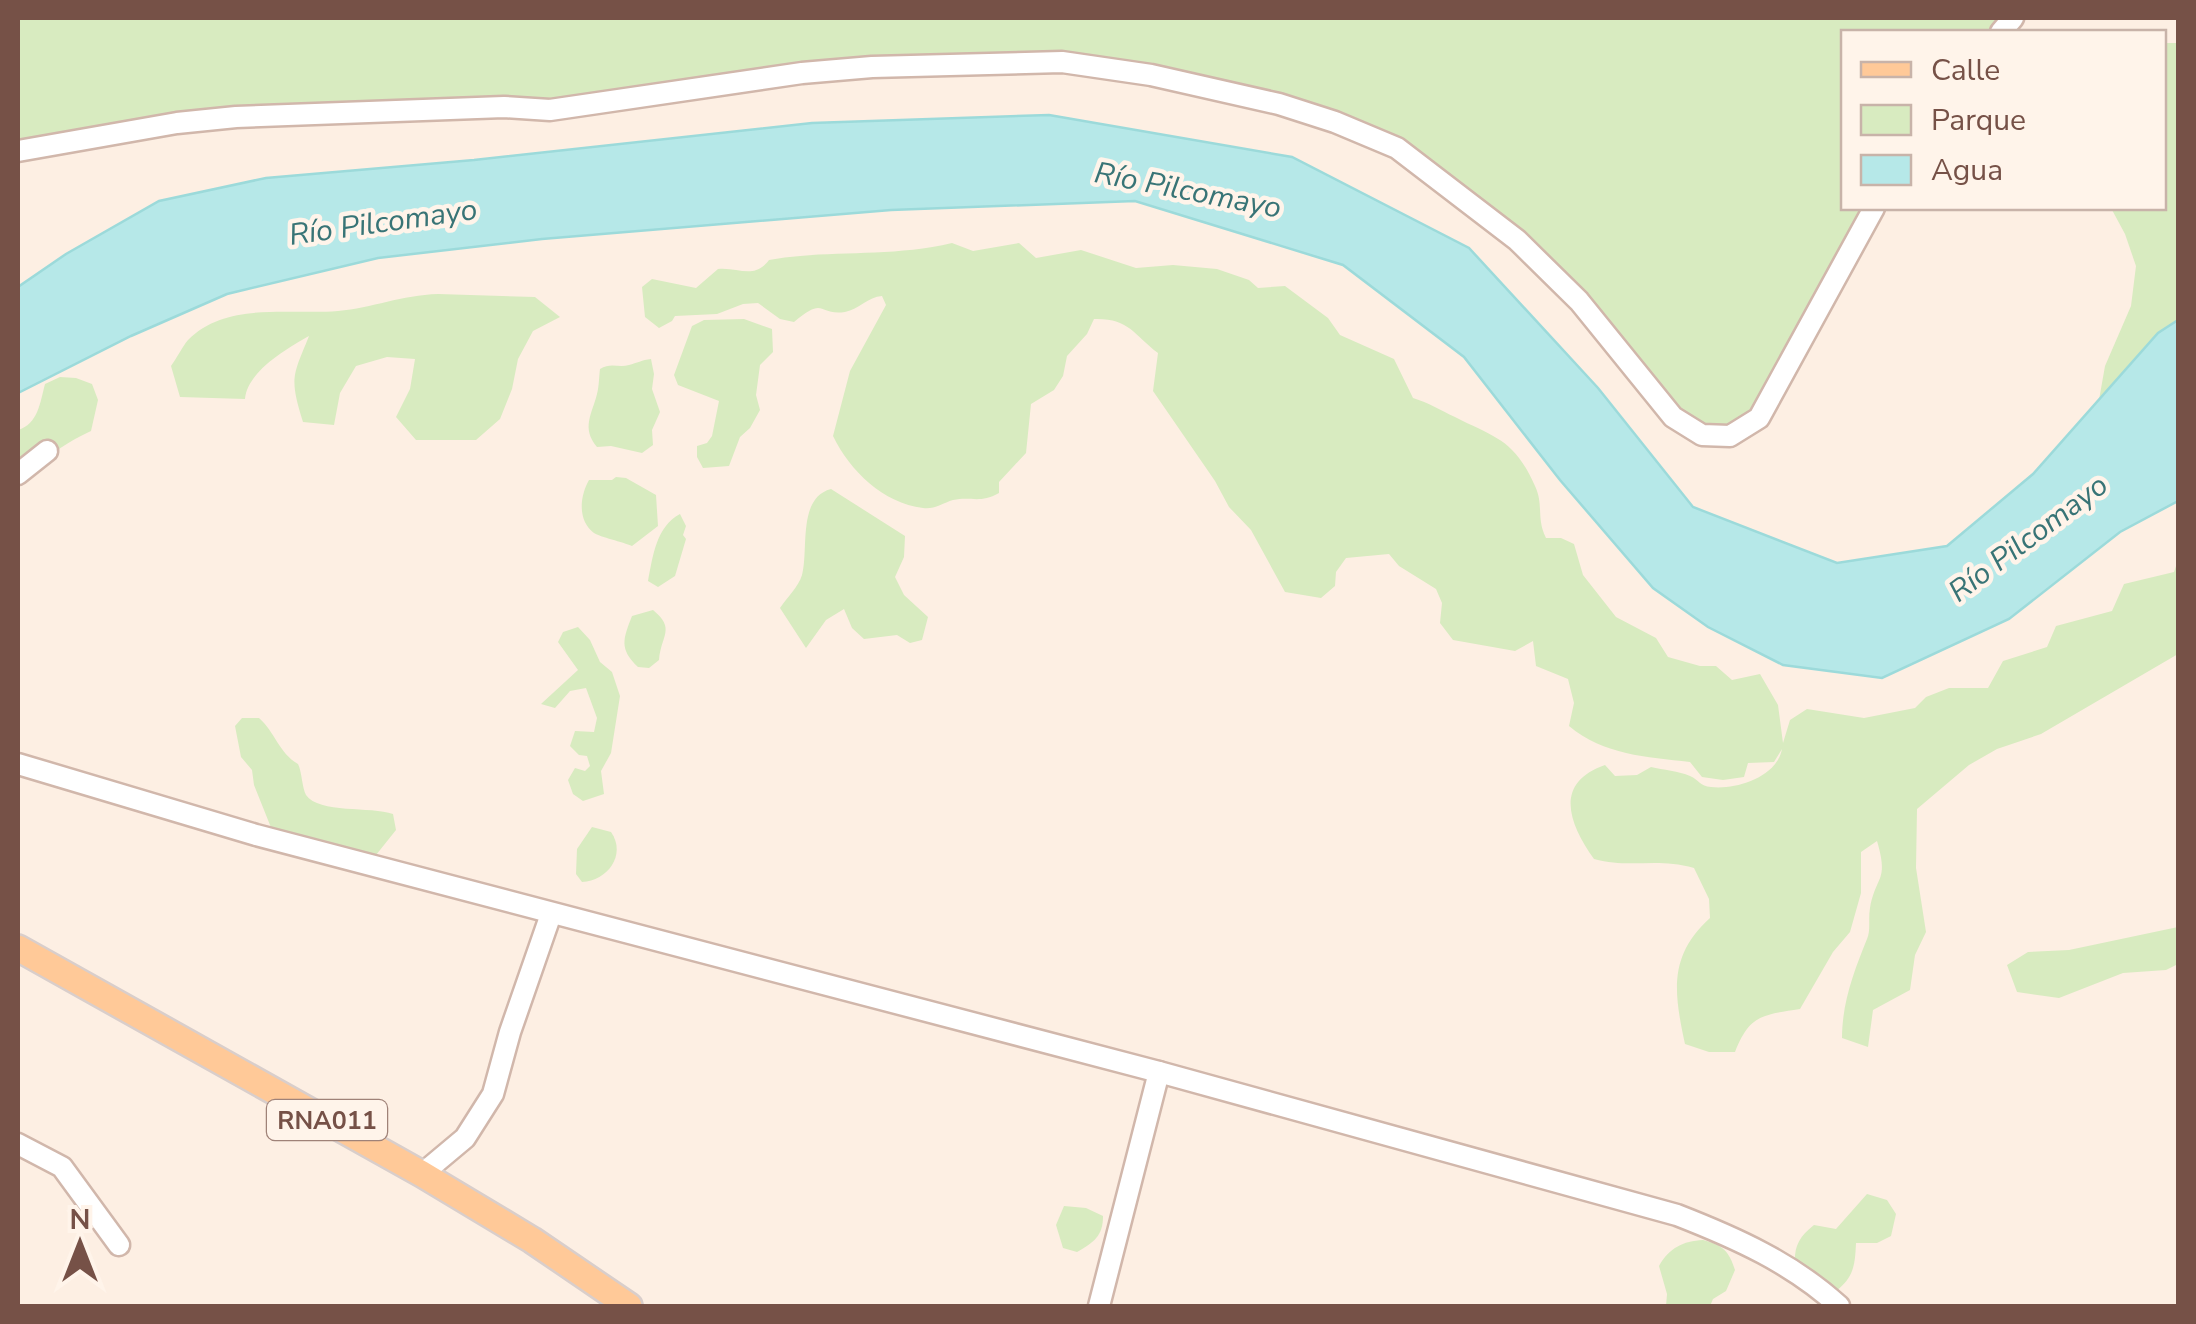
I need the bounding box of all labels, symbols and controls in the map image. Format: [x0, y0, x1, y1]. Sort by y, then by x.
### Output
legend [1841, 30, 2166, 210]
text: Calle [1931, 50, 2000, 91]
text: Parque [1931, 100, 2026, 141]
text: Agua [1931, 150, 2003, 191]
water label: Río Pilcomayo [1091, 152, 1285, 229]
water label: Río Pilcomayo [286, 189, 480, 256]
water label: Río Pilcomayo [1940, 465, 2116, 612]
road number: RNA011 [267, 1100, 387, 1140]
north arrow [30, 1194, 130, 1294]
text: N [70, 1201, 90, 1239]

